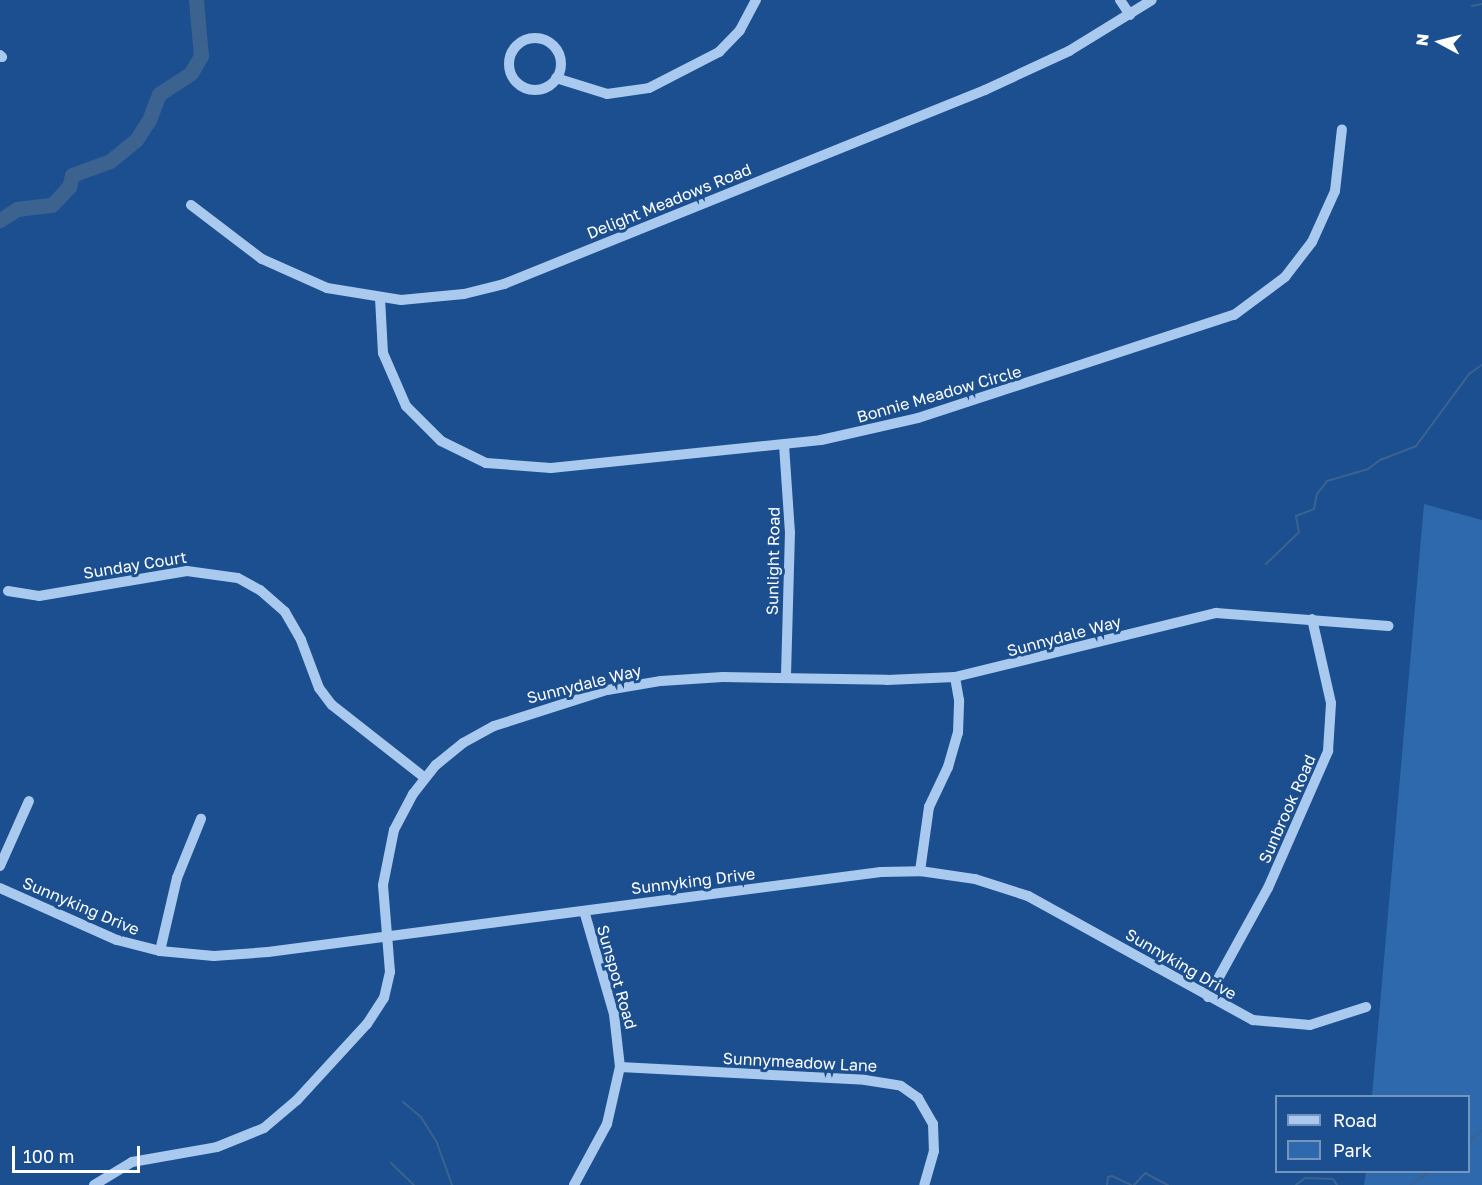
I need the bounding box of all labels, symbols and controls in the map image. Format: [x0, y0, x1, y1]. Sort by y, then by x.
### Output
north arrow [1410, 12, 1470, 72]
text: N [1411, 33, 1433, 47]
street label: Delight Meadows Road [584, 159, 754, 243]
street label: Bonnie Meadow Circle [855, 361, 1023, 427]
street label: Sunlight Road [762, 507, 784, 615]
street label: Sunday Court [82, 547, 188, 583]
street label: Sunnydale Way [1005, 612, 1123, 660]
street label: Sunnydale Way [525, 660, 643, 708]
street label: Sunbrook Road [1254, 752, 1320, 866]
street label: Sunnyking Drive [630, 864, 756, 898]
street label: Sunnyking Drive [20, 873, 142, 939]
street label: Sunspot Road [593, 923, 641, 1031]
street label: Sunnyking Drive [1122, 924, 1240, 1004]
street label: Sunnymeadow Lane [722, 1048, 878, 1076]
legend [1275, 1095, 1470, 1173]
text: Road [1333, 1109, 1377, 1131]
scale bar [15, 1134, 142, 1172]
text: Park [1333, 1139, 1372, 1161]
text: 100 m [23, 1145, 74, 1167]

